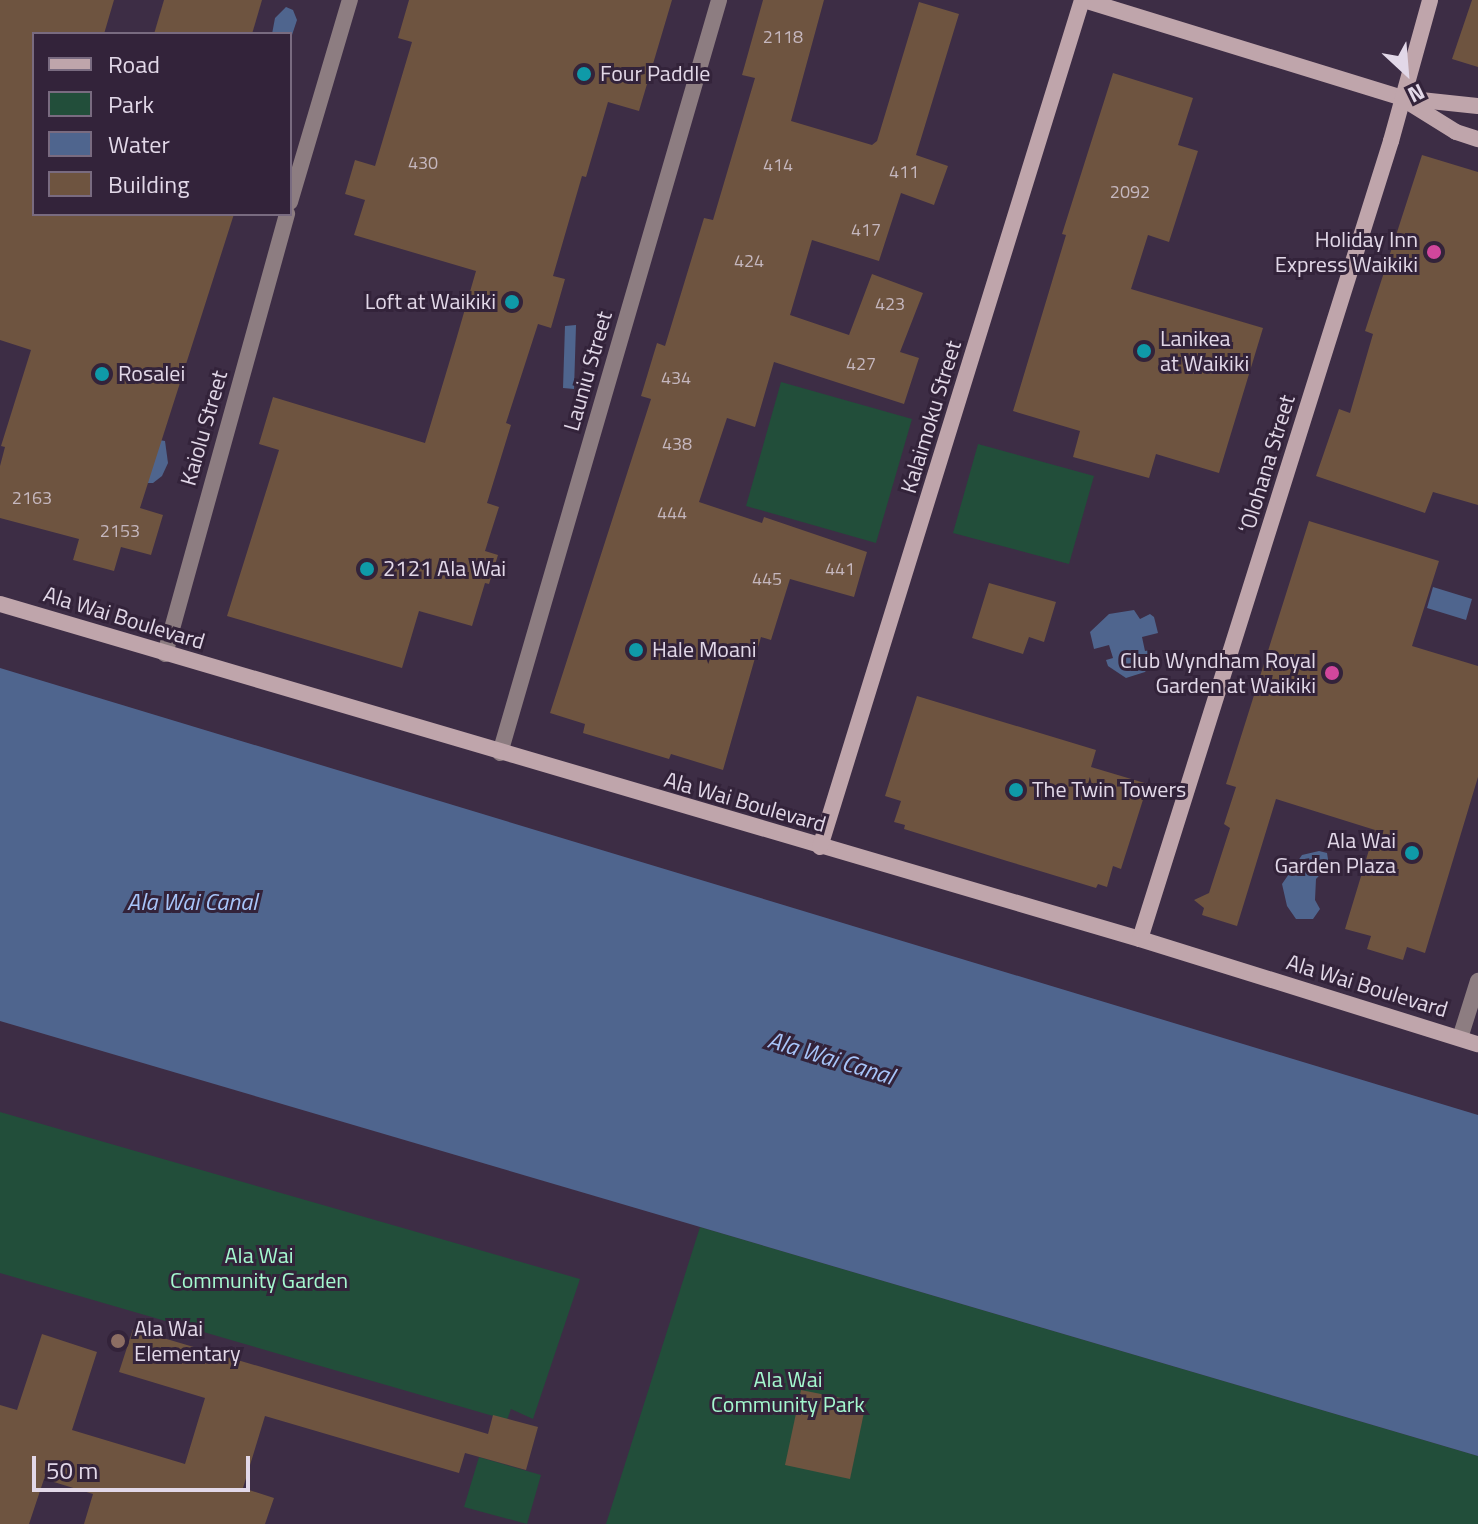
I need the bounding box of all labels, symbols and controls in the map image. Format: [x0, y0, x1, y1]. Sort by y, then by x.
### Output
house number: 2118 [763, 26, 803, 48]
legend [32, 32, 292, 216]
north arrow [1366, 32, 1446, 112]
text: Road [108, 46, 160, 82]
place label: Four Paddle [600, 61, 710, 87]
marker: Four Paddle [575, 65, 593, 83]
text: N [1402, 75, 1431, 112]
text: Park [108, 86, 154, 122]
text: Water [108, 126, 170, 162]
house number: 430 [408, 152, 438, 174]
house number: 414 [763, 154, 793, 176]
house number: 411 [889, 161, 919, 183]
text: Building [108, 166, 190, 202]
house number: 2092 [1110, 181, 1150, 203]
house number: 417 [851, 219, 881, 241]
place label: Holiday Inn Express Waikiki [1275, 226, 1418, 278]
marker: Holiday Inn Express Waikiki [1425, 243, 1443, 261]
house number: 424 [734, 250, 764, 272]
place label: Loft at Waikiki [365, 289, 496, 315]
marker: Loft at Waikiki [503, 293, 521, 311]
house number: 423 [875, 293, 905, 315]
street label: Launiu Street [558, 308, 618, 434]
place label: Lanikea at Waikiki [1160, 325, 1249, 376]
street label: Kalaimoku Street [895, 337, 967, 497]
marker: Lanikea at Waikiki [1135, 342, 1153, 360]
house number: 427 [846, 353, 876, 375]
place label: Rosalei [118, 361, 185, 387]
marker: Rosalei [93, 365, 111, 383]
house number: 434 [661, 367, 691, 389]
street label: Kaiolu Street [175, 368, 233, 488]
street label: ʻOlohana Street [1233, 392, 1301, 536]
house number: 438 [662, 433, 692, 455]
house number: 2163 [12, 487, 52, 509]
house number: 444 [657, 502, 687, 524]
house number: 2153 [100, 520, 140, 542]
place label: 2121 Ala Wai [383, 556, 506, 582]
house number: 441 [825, 558, 855, 580]
marker: 2121 Ala Wai [358, 560, 376, 578]
house number: 445 [752, 568, 782, 590]
street label: Ala Wai Boulevard [40, 581, 208, 655]
place label: Hale Moani [652, 637, 757, 663]
marker: Hale Moani [627, 641, 645, 659]
place label: Club Wyndham Royal Garden at Waikiki [1120, 647, 1316, 698]
marker: Club Wyndham Royal Garden at Waikiki [1323, 664, 1341, 682]
street label: Ala Wai Boulevard [661, 766, 829, 838]
place label: The Twin Towers [1032, 777, 1186, 803]
marker: The Twin Towers [1007, 781, 1025, 799]
place label: Ala Wai Garden Plaza [1275, 827, 1396, 878]
marker: Ala Wai Garden Plaza [1403, 844, 1421, 862]
water label: Ala Wai Canal [127, 888, 257, 916]
street label: Ala Wai Boulevard [1283, 949, 1451, 1023]
water label: Ala Wai Canal [764, 1025, 898, 1091]
park label: Ala Wai Community Garden [170, 1242, 348, 1294]
place label: Ala Wai Elementary [134, 1315, 241, 1366]
marker: Ala Wai Elementary [109, 1332, 127, 1350]
park label: Ala Wai Community Park [711, 1366, 865, 1418]
scale bar [36, 1440, 254, 1490]
text: 50 m [46, 1452, 98, 1488]

